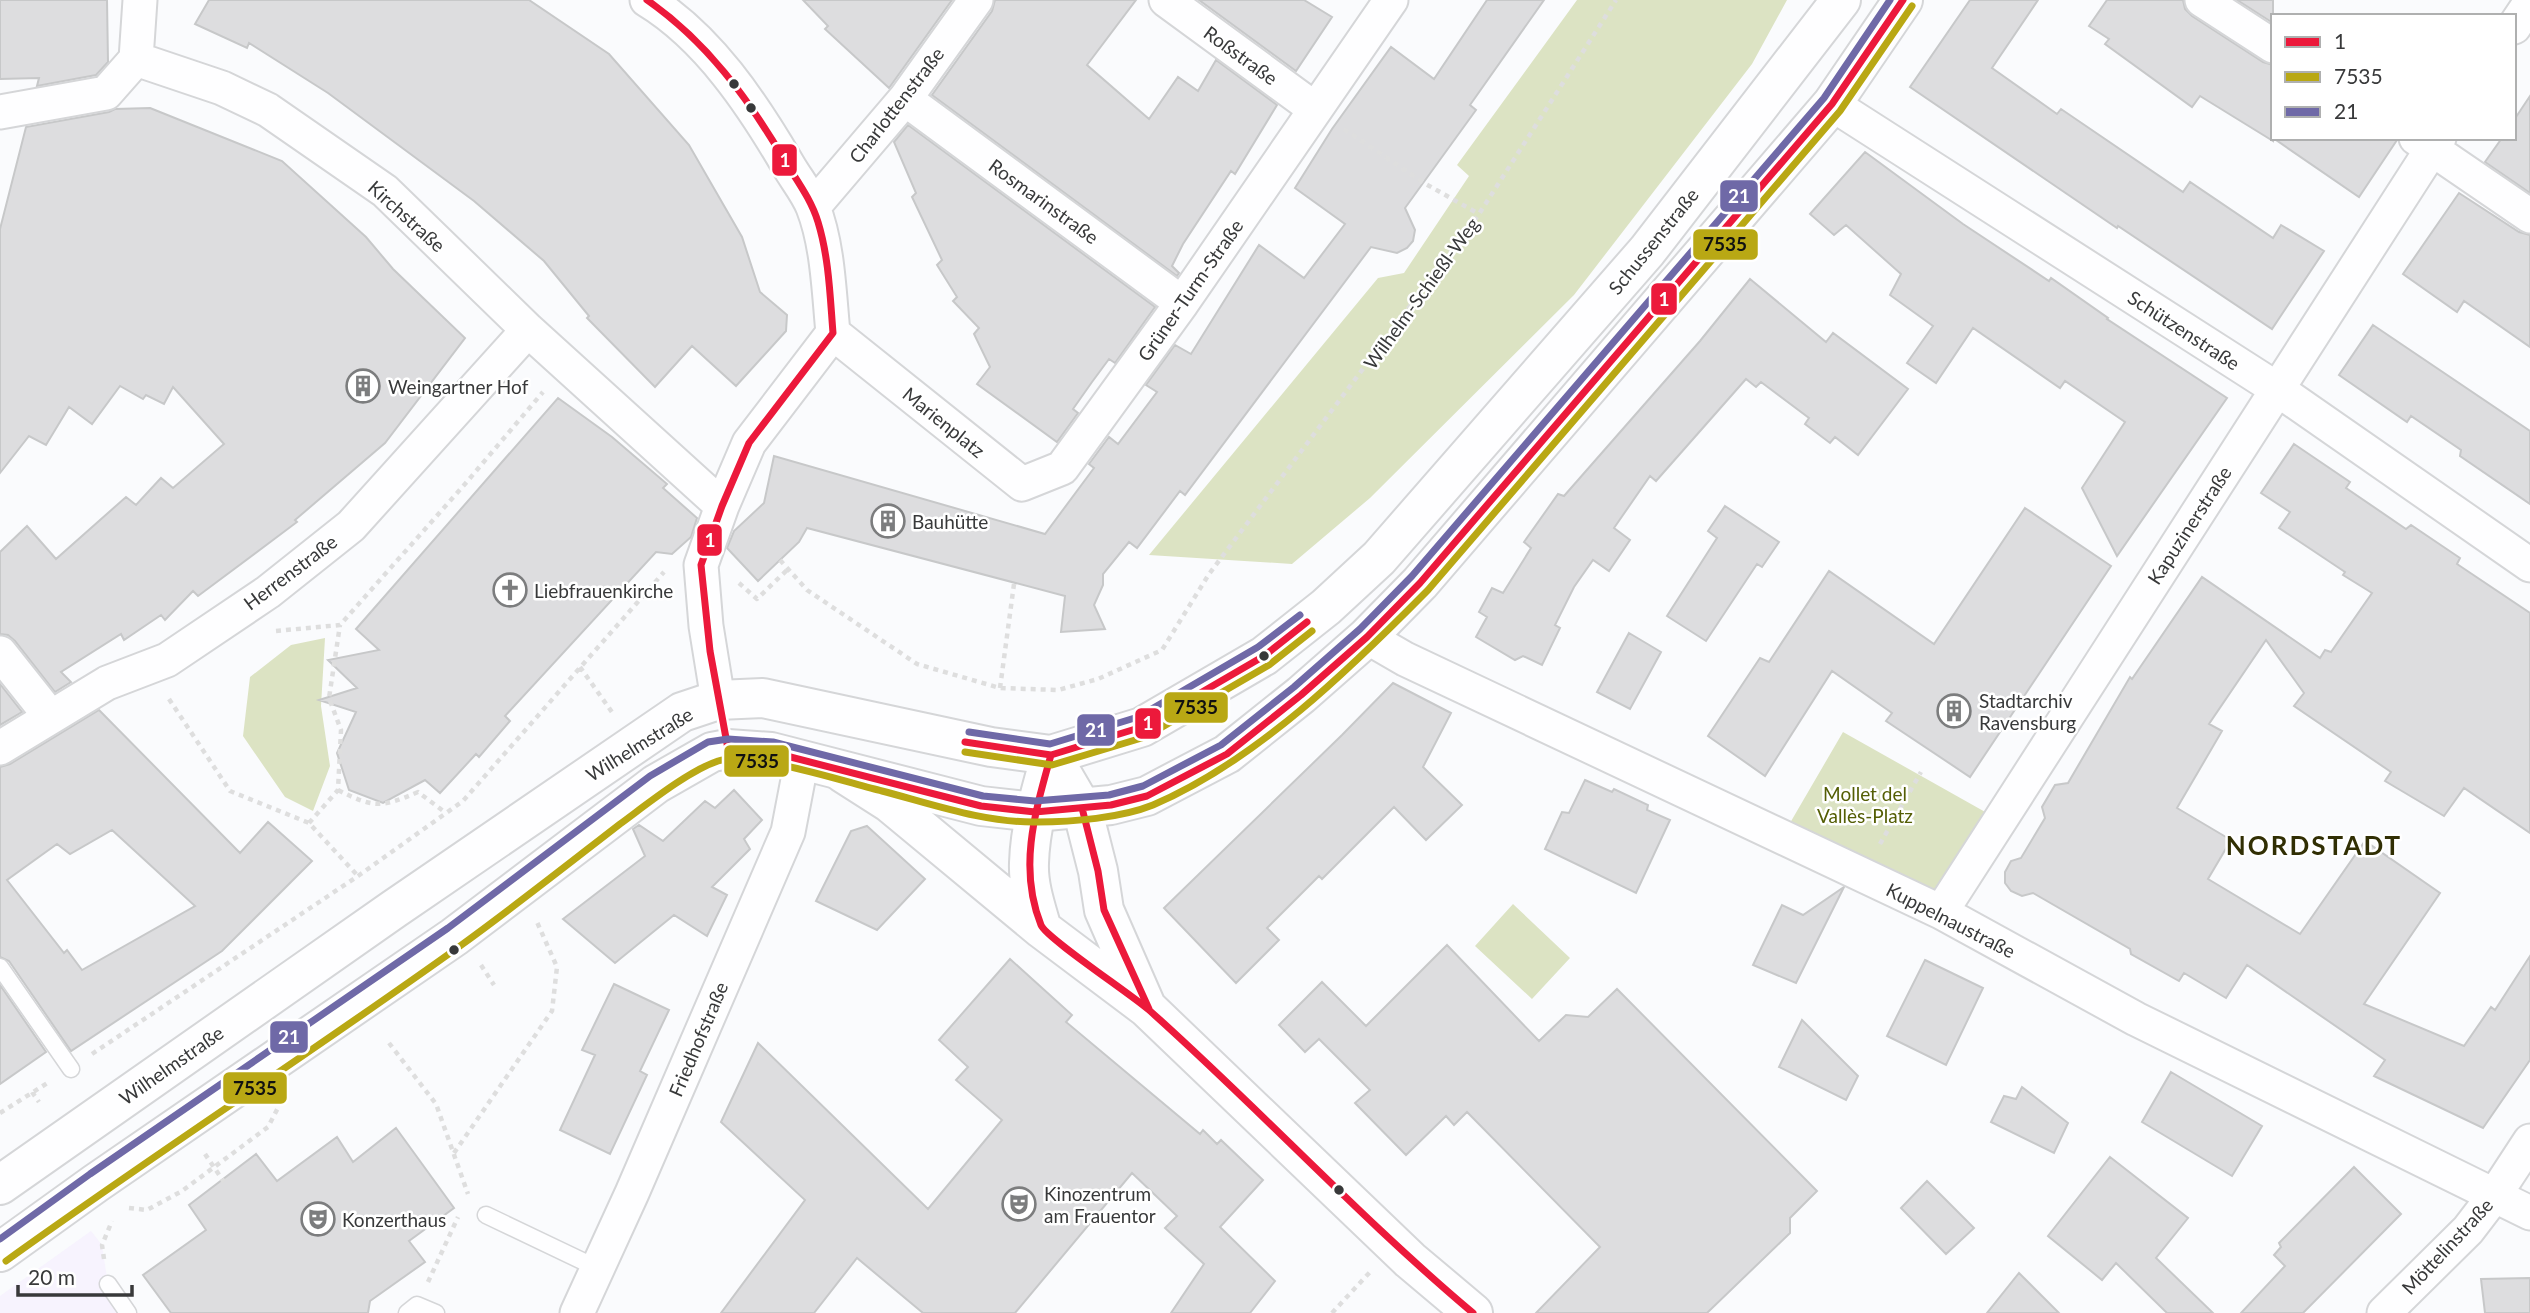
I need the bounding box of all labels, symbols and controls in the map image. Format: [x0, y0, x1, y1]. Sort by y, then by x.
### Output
legend [2271, 14, 2516, 140]
street label: Roßstraße [1200, 21, 1282, 89]
text: 1 [2334, 28, 2346, 53]
street label: Charlottenstraße [844, 43, 948, 167]
text: 7535 [2334, 63, 2383, 88]
unlabelled marker [727, 77, 741, 91]
text: 21 [2334, 98, 2358, 123]
unlabelled marker [744, 101, 758, 115]
line badge: 1 [771, 143, 798, 177]
text: 1 [779, 148, 791, 171]
street label: Rosmarinstraße [985, 154, 1103, 248]
street label: Kirchstraße [364, 175, 450, 257]
line badge: 21 [1719, 179, 1759, 213]
street label: Schussenstraße [1603, 183, 1703, 299]
text: 21 [1728, 184, 1750, 207]
street label: Wilhelm-Schießl-Weg [1358, 213, 1484, 373]
street label: Grüner-Turm-Straße [1132, 215, 1248, 365]
line badge: 7535 [1692, 228, 1759, 261]
text: 7535 [1703, 232, 1747, 255]
line badge: 1 [1650, 282, 1678, 316]
street label: Schützenstraße [2124, 285, 2244, 375]
text: 1 [1658, 287, 1670, 310]
building icon: Weingartner Hof [344, 367, 382, 405]
place label: Weingartner Hof [388, 375, 529, 398]
street label: Marienplatz [898, 382, 990, 462]
street label: Kapuzinerstraße [2142, 462, 2236, 588]
building icon: Bauhütte [869, 502, 907, 540]
place label: Bauhütte [912, 510, 988, 533]
line badge: 1 [696, 523, 723, 557]
text: 1 [704, 528, 716, 551]
street label: Herrenstraße [239, 530, 341, 614]
church icon: Liebfrauenkirche [491, 571, 529, 609]
place label: Liebfrauenkirche [534, 579, 673, 602]
unlabelled marker [1257, 649, 1271, 663]
place label: Stadtarchiv Ravensburg [1979, 689, 2076, 734]
line badge: 7535 [1163, 691, 1229, 724]
building icon: Stadtarchiv Ravensburg [1935, 692, 1973, 730]
text: 7535 [1174, 695, 1218, 718]
street label: Wilhelmstraße [581, 702, 697, 786]
line badge: 1 [1134, 707, 1162, 740]
text: 1 [1142, 711, 1154, 734]
line badge: 21 [1076, 713, 1116, 747]
text: 21 [1085, 718, 1107, 741]
line badge: 7535 [723, 744, 790, 778]
text: 7535 [735, 749, 779, 772]
park label: Mollet del Vallès-Platz [1817, 782, 1913, 827]
district label: NORDSTADT [2226, 829, 2402, 861]
street label: Kuppelnaustraße [1883, 878, 2019, 962]
unlabelled marker [447, 943, 461, 957]
street label: Friedhofstraße [664, 978, 732, 1100]
line badge: 21 [269, 1020, 309, 1054]
street label: Wilhelmstraße [115, 1021, 227, 1109]
text: 21 [278, 1025, 300, 1048]
line badge: 7535 [222, 1071, 288, 1105]
text: 7535 [233, 1076, 277, 1099]
place label: Kinozentrum am Frauentor [1044, 1182, 1156, 1227]
unlabelled marker [1332, 1183, 1346, 1197]
theatre icon: Kinozentrum am Frauentor [1000, 1185, 1038, 1223]
street label: Möttelinstraße [2397, 1193, 2497, 1299]
theatre icon: Konzerthaus [299, 1200, 337, 1238]
place label: Konzerthaus [342, 1208, 446, 1231]
scale bar [18, 1254, 131, 1298]
text: 20 m [28, 1264, 75, 1289]

